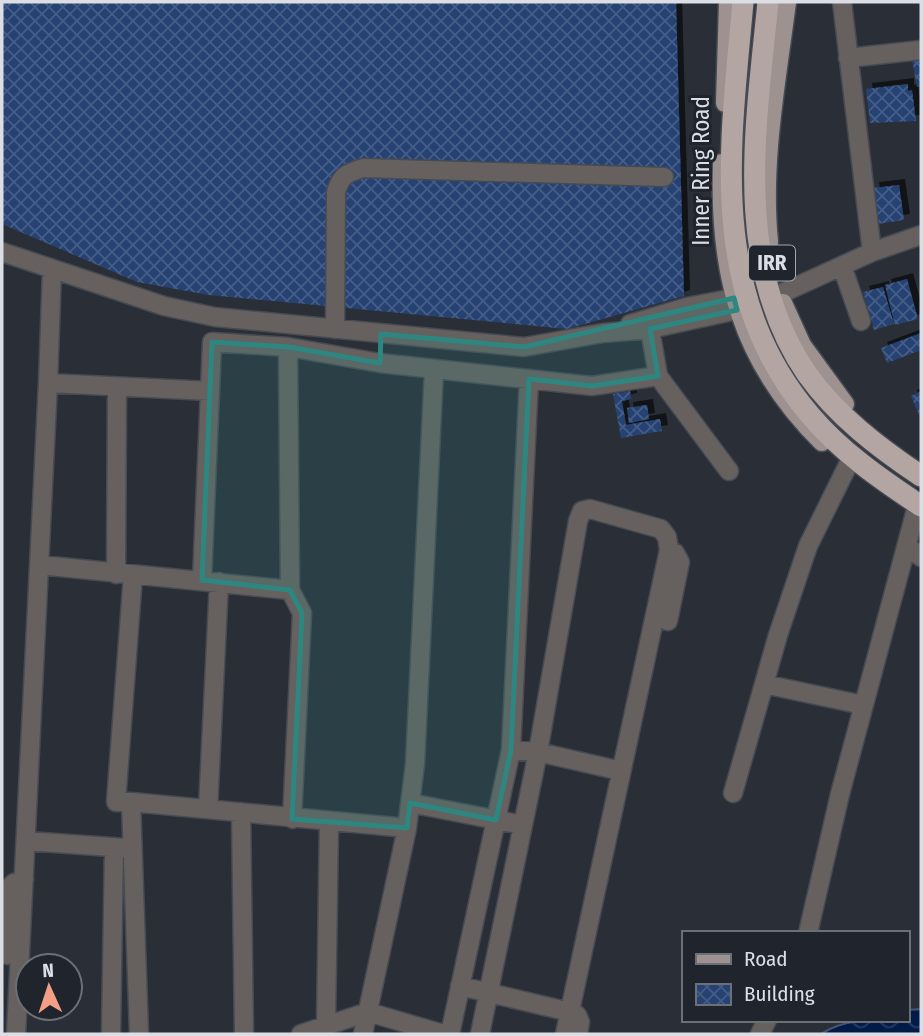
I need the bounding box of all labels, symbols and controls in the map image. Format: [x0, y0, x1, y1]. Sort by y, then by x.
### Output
street label: Inner Ring Road [687, 96, 715, 246]
road number: IRR [749, 246, 795, 280]
legend [682, 931, 909, 1022]
text: Road [744, 946, 788, 972]
north arrow [14, 952, 84, 1022]
text: N [42, 959, 54, 982]
text: Building [744, 981, 815, 1007]

